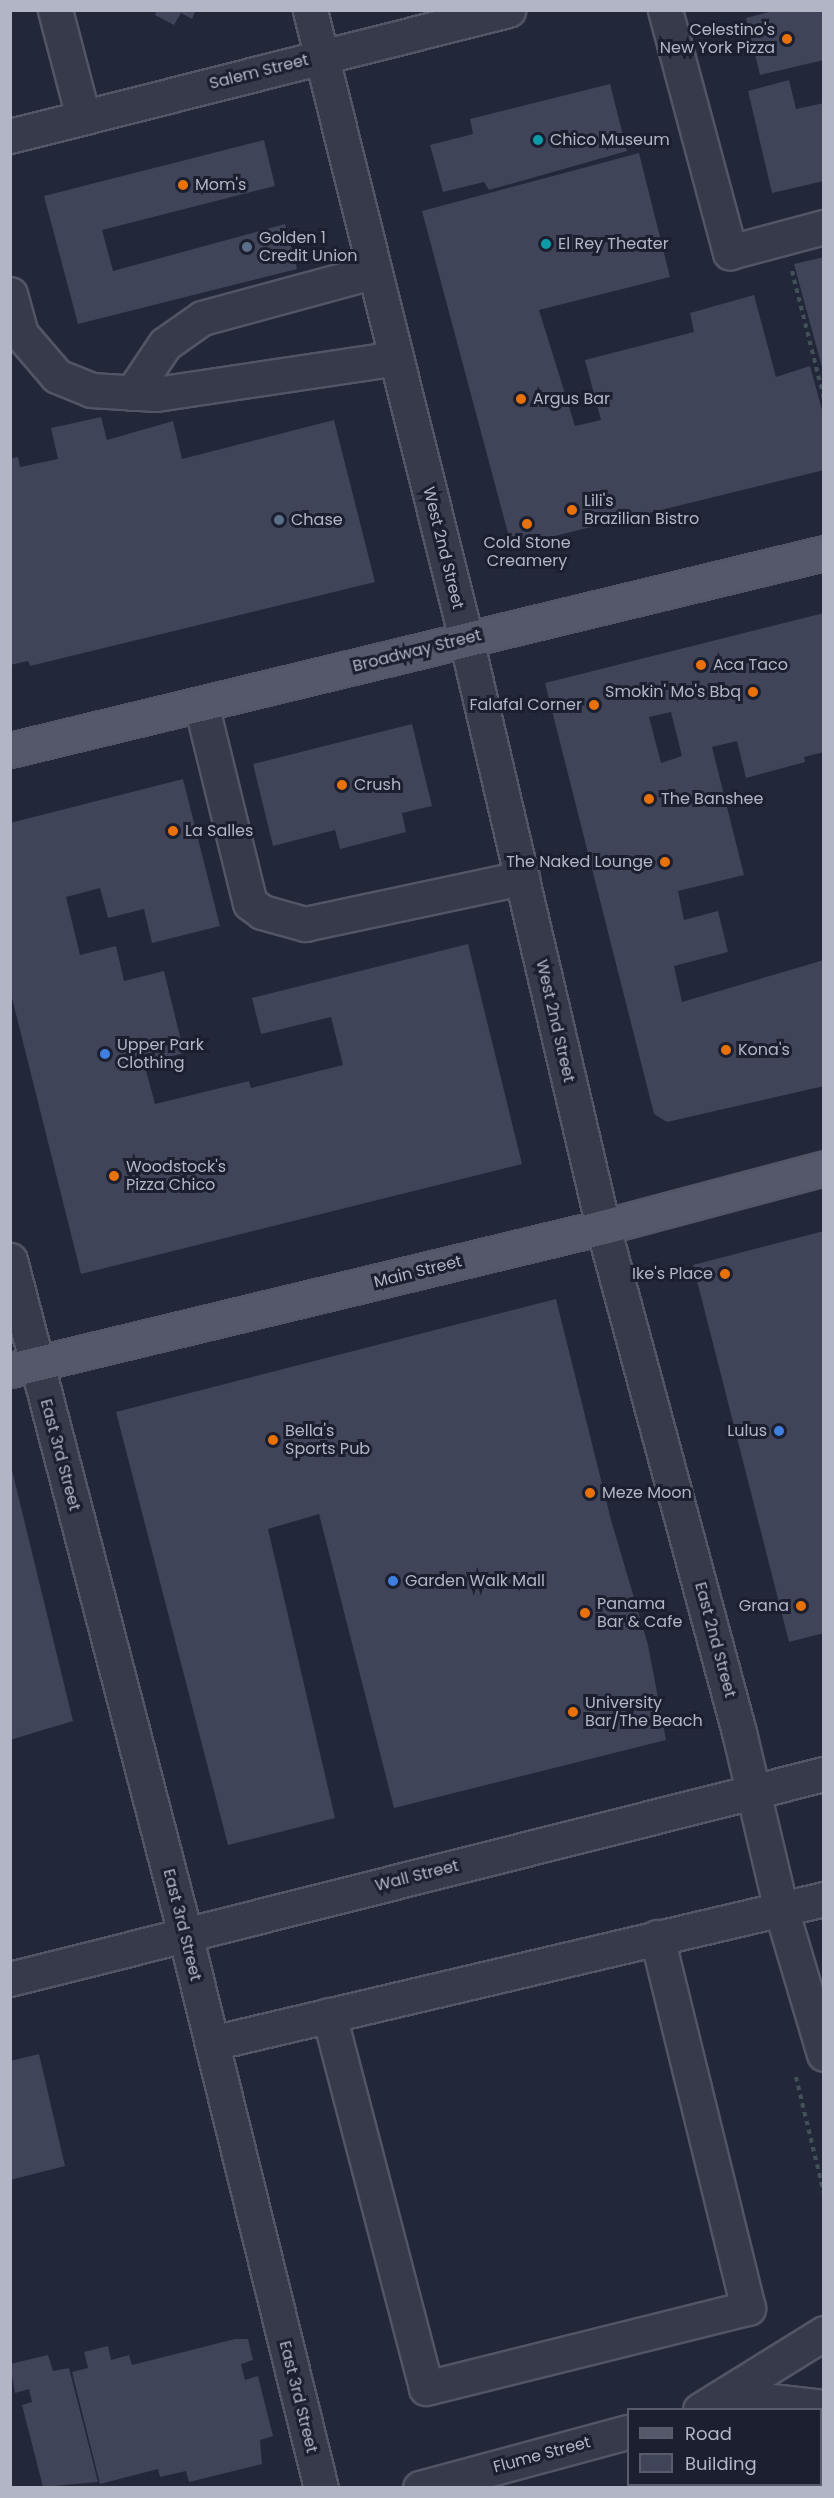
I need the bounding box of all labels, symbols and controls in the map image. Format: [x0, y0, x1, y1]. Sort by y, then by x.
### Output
place label: Celestino's New York Pizza [660, 20, 775, 58]
marker: Celestino's New York Pizza [780, 32, 794, 46]
street label: Salem Street [207, 50, 311, 94]
place label: Chico Museum [550, 130, 670, 150]
marker: Chico Museum [531, 133, 545, 147]
place label: Mom's [195, 175, 246, 195]
marker: Mom's [176, 178, 190, 192]
place label: Golden 1 Credit Union [259, 228, 358, 266]
place label: El Rey Theater [558, 234, 669, 254]
marker: El Rey Theater [539, 237, 553, 251]
marker: Golden 1 Credit Union [240, 240, 254, 254]
place label: Argus Bar [533, 389, 610, 409]
marker: Argus Bar [514, 392, 528, 406]
street label: West 2nd Street [419, 485, 467, 611]
place label: Lili's Brazilian Bistro [584, 491, 699, 529]
marker: Lili's Brazilian Bistro [565, 503, 579, 517]
place label: Chase [291, 510, 343, 530]
marker: Chase [272, 513, 286, 527]
marker: Cold Stone Creamery [520, 517, 534, 531]
place label: Cold Stone Creamery [483, 533, 571, 571]
street label: Broadway Street [351, 626, 483, 676]
place label: Aca Taco [713, 655, 788, 675]
marker: Aca Taco [694, 658, 708, 672]
place label: Smokin' Mo's Bbq [605, 682, 741, 702]
marker: Smokin' Mo's Bbq [746, 685, 760, 699]
place label: Falafal Corner [469, 695, 582, 715]
marker: Falafal Corner [587, 698, 601, 712]
place label: Crush [354, 775, 401, 795]
marker: Crush [335, 778, 349, 792]
place label: The Banshee [661, 789, 763, 809]
marker: The Banshee [642, 792, 656, 806]
place label: La Salles [185, 821, 253, 841]
marker: La Salles [166, 824, 180, 838]
place label: The Naked Lounge [506, 852, 653, 872]
marker: The Naked Lounge [658, 855, 672, 869]
street label: West 2nd Street [532, 958, 578, 1084]
place label: Upper Park Clothing [117, 1035, 204, 1073]
place label: Kona's [738, 1040, 790, 1060]
marker: Kona's [719, 1043, 733, 1057]
marker: Upper Park Clothing [98, 1047, 112, 1061]
place label: Woodstock's Pizza Chico [126, 1157, 226, 1195]
marker: Woodstock's Pizza Chico [107, 1169, 121, 1183]
street label: Main Street [372, 1252, 464, 1292]
place label: Ike's Place [632, 1264, 713, 1284]
marker: Ike's Place [718, 1267, 732, 1281]
street label: East 3rd Street [36, 1397, 84, 1513]
place label: Bella's Sports Pub [285, 1421, 370, 1459]
place label: Lulus [727, 1421, 767, 1441]
marker: Lulus [772, 1424, 786, 1438]
marker: Bella's Sports Pub [266, 1433, 280, 1447]
place label: Meze Moon [602, 1483, 692, 1503]
marker: Meze Moon [583, 1486, 597, 1500]
place label: Garden Walk Mall [405, 1571, 545, 1591]
marker: Garden Walk Mall [386, 1574, 400, 1588]
street label: East 2nd Street [690, 1580, 740, 1700]
place label: Panama Bar & Cafe [597, 1594, 682, 1632]
place label: Grana [739, 1596, 789, 1616]
marker: Grana [794, 1599, 808, 1613]
marker: Panama Bar & Cafe [578, 1606, 592, 1620]
place label: University Bar/The Beach [585, 1693, 703, 1731]
marker: University Bar/The Beach [566, 1705, 580, 1719]
street label: Wall Street [373, 1856, 461, 1896]
street label: East 3rd Street [159, 1867, 205, 1983]
street label: East 3rd Street [275, 2339, 321, 2455]
legend [627, 2408, 822, 2486]
text: Road [685, 2421, 732, 2446]
street label: Flume Street [491, 2433, 593, 2477]
text: Building [685, 2451, 757, 2476]

